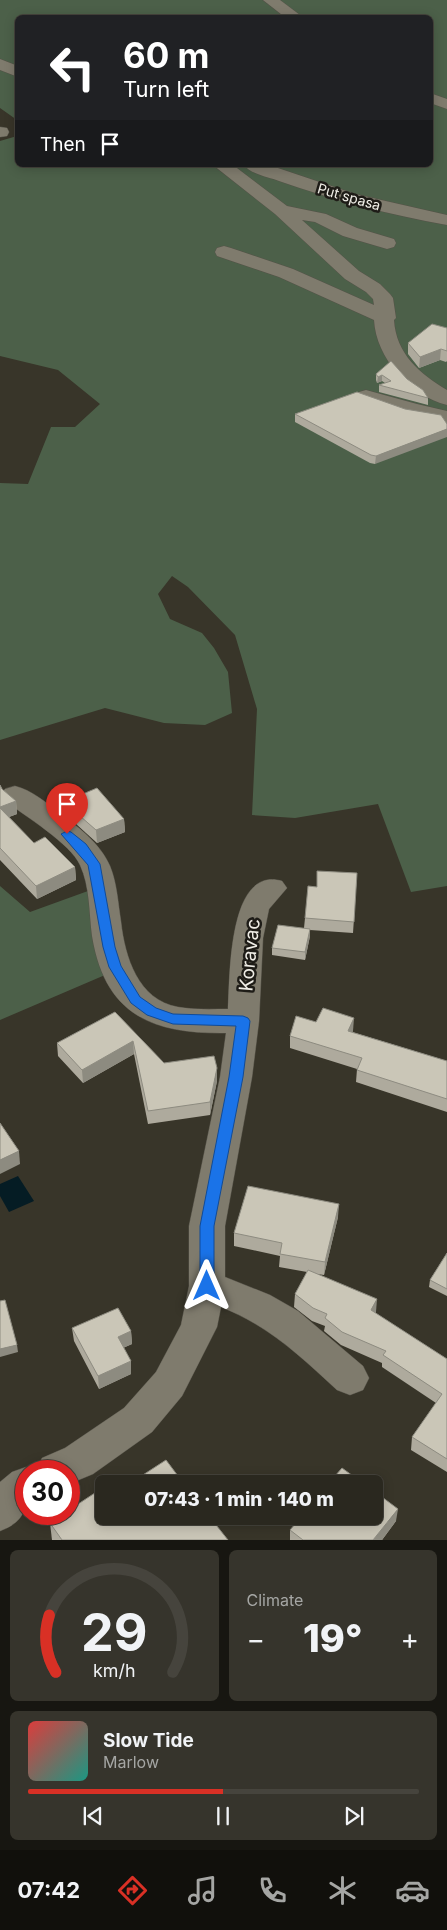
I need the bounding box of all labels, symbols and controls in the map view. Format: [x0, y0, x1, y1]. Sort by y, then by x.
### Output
text: 60 m [123, 34, 210, 76]
icon: left [40, 35, 105, 100]
text: Turn left [123, 76, 209, 102]
icon: arrive [96, 130, 124, 158]
text: Then [40, 133, 86, 156]
street label: Put spasa [316, 179, 383, 214]
pin [46, 783, 88, 834]
icon: arrive [53, 790, 81, 818]
street label: Koravac [234, 918, 265, 993]
position arrow [180, 1259, 232, 1311]
speed limit sign: 30 [15, 1460, 80, 1525]
text: 07:43 · 1 min · 140 m [144, 1488, 334, 1511]
text: Climate [247, 1590, 303, 1610]
text: 29 [81, 1601, 148, 1664]
text: 19° [303, 1615, 362, 1661]
text: − [247, 1622, 265, 1656]
text: + [400, 1622, 419, 1656]
text: km/h [93, 1660, 135, 1681]
text: Slow Tide [103, 1729, 194, 1752]
text: Marlow [103, 1752, 159, 1772]
icon: previous [79, 1802, 107, 1830]
icon: pause [209, 1802, 237, 1830]
icon: next [340, 1802, 368, 1830]
icon: directions [115, 1873, 150, 1908]
icon: music [185, 1873, 220, 1908]
icon: phone [255, 1873, 290, 1908]
icon: climate [325, 1873, 360, 1908]
icon: car [395, 1873, 430, 1908]
text: 07:42 [17, 1877, 80, 1903]

